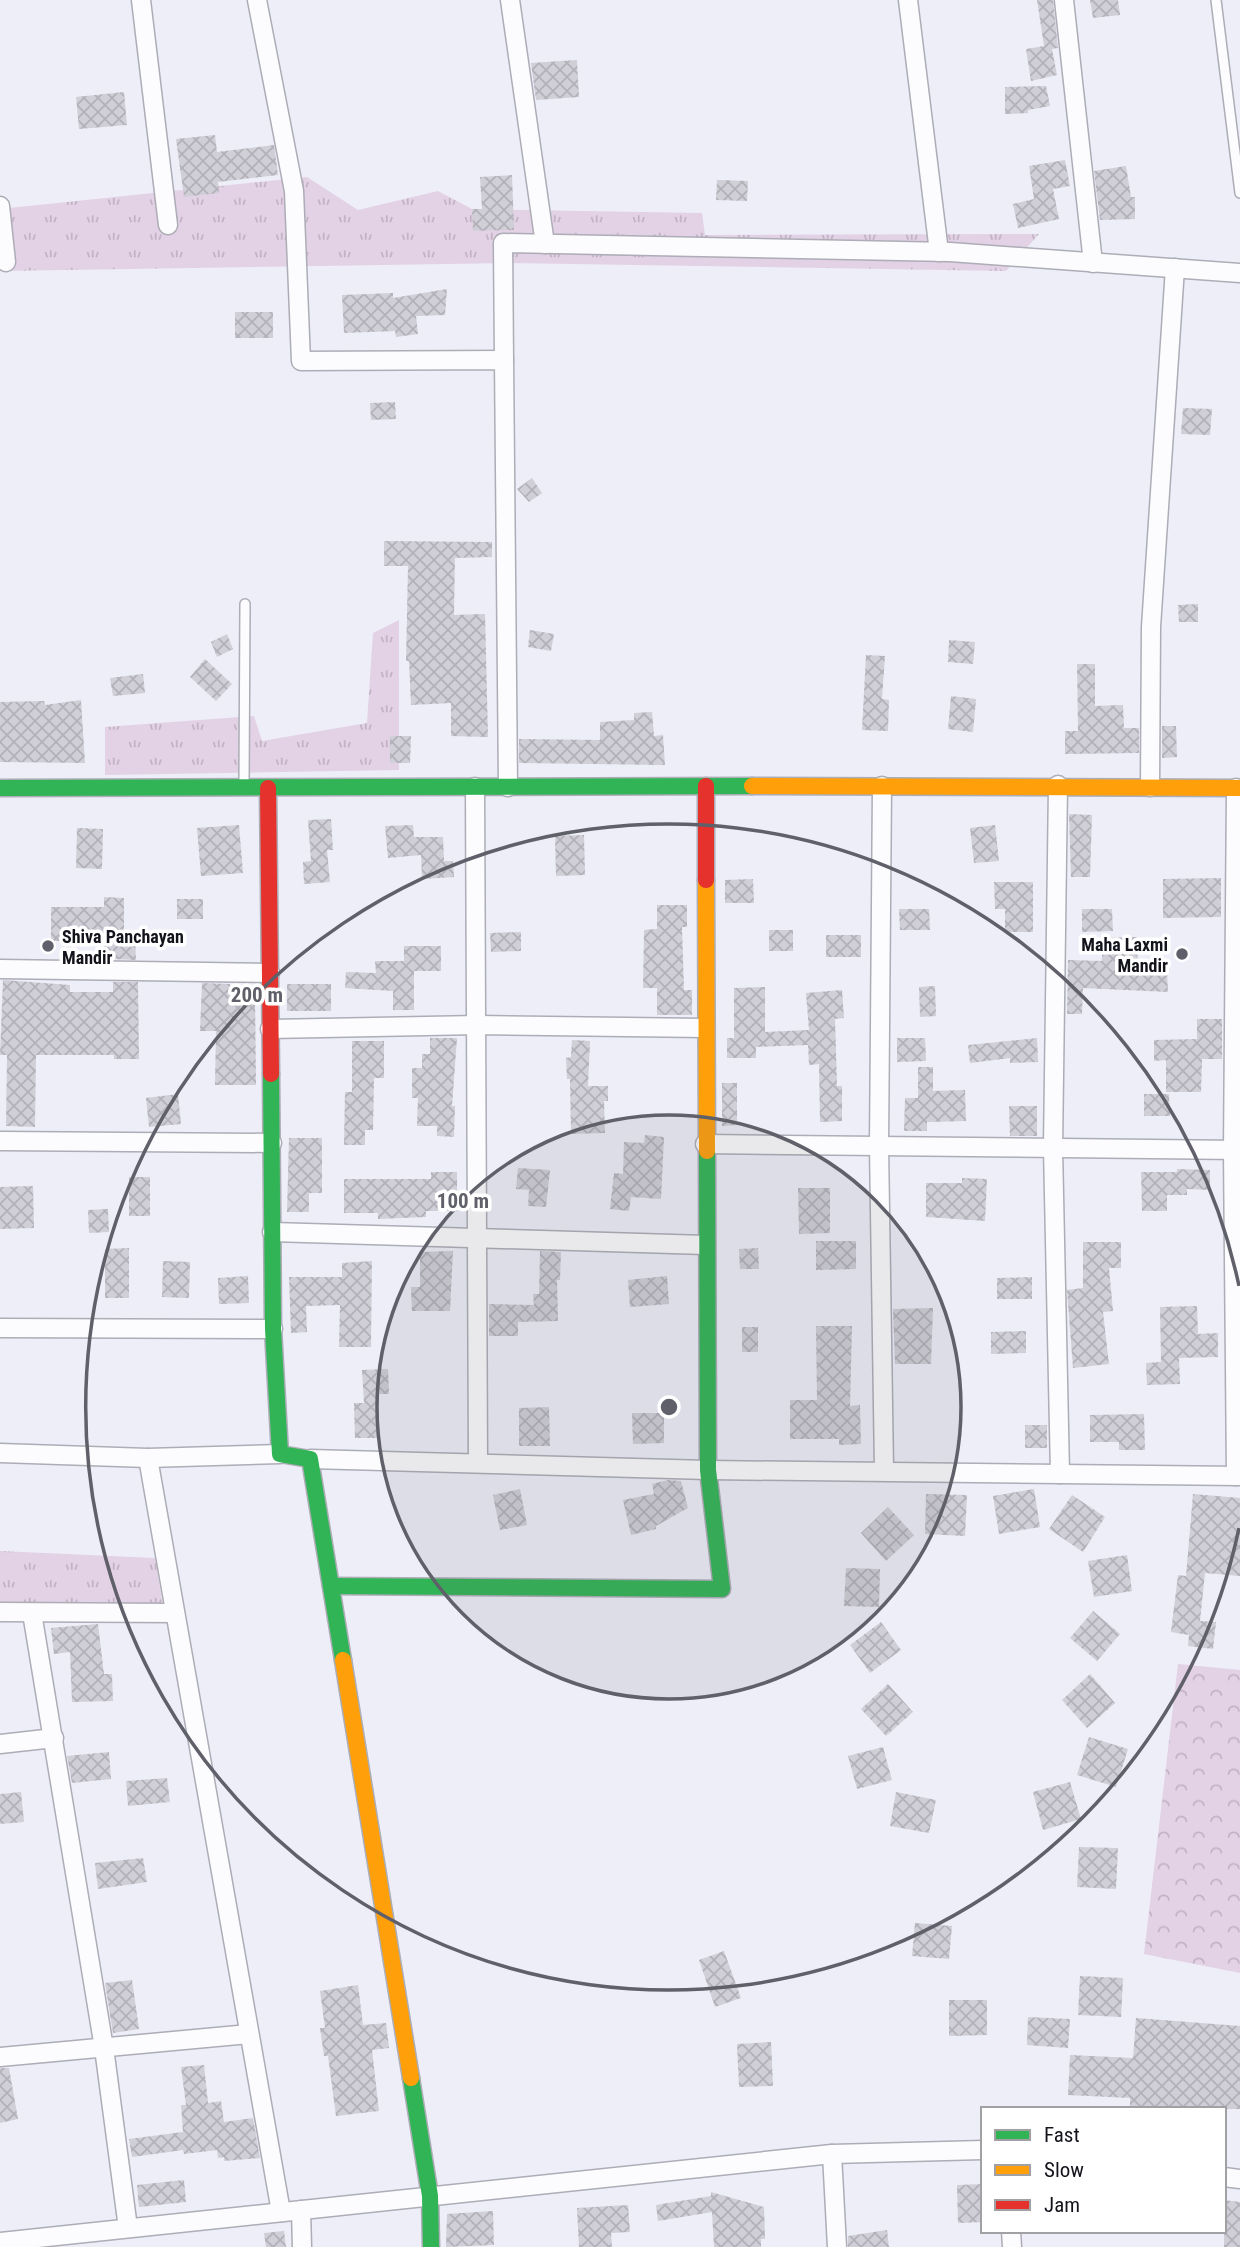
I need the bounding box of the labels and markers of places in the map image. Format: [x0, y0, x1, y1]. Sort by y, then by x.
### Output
place label: Shiva Panchayan Mandir [62, 926, 184, 968]
place label: Maha Laxmi Mandir [1081, 934, 1168, 976]
marker: Shiva Panchayan Mandir [40, 938, 56, 954]
marker: Maha Laxmi Mandir [1174, 946, 1190, 962]
centre of rings [657, 1395, 681, 1419]

